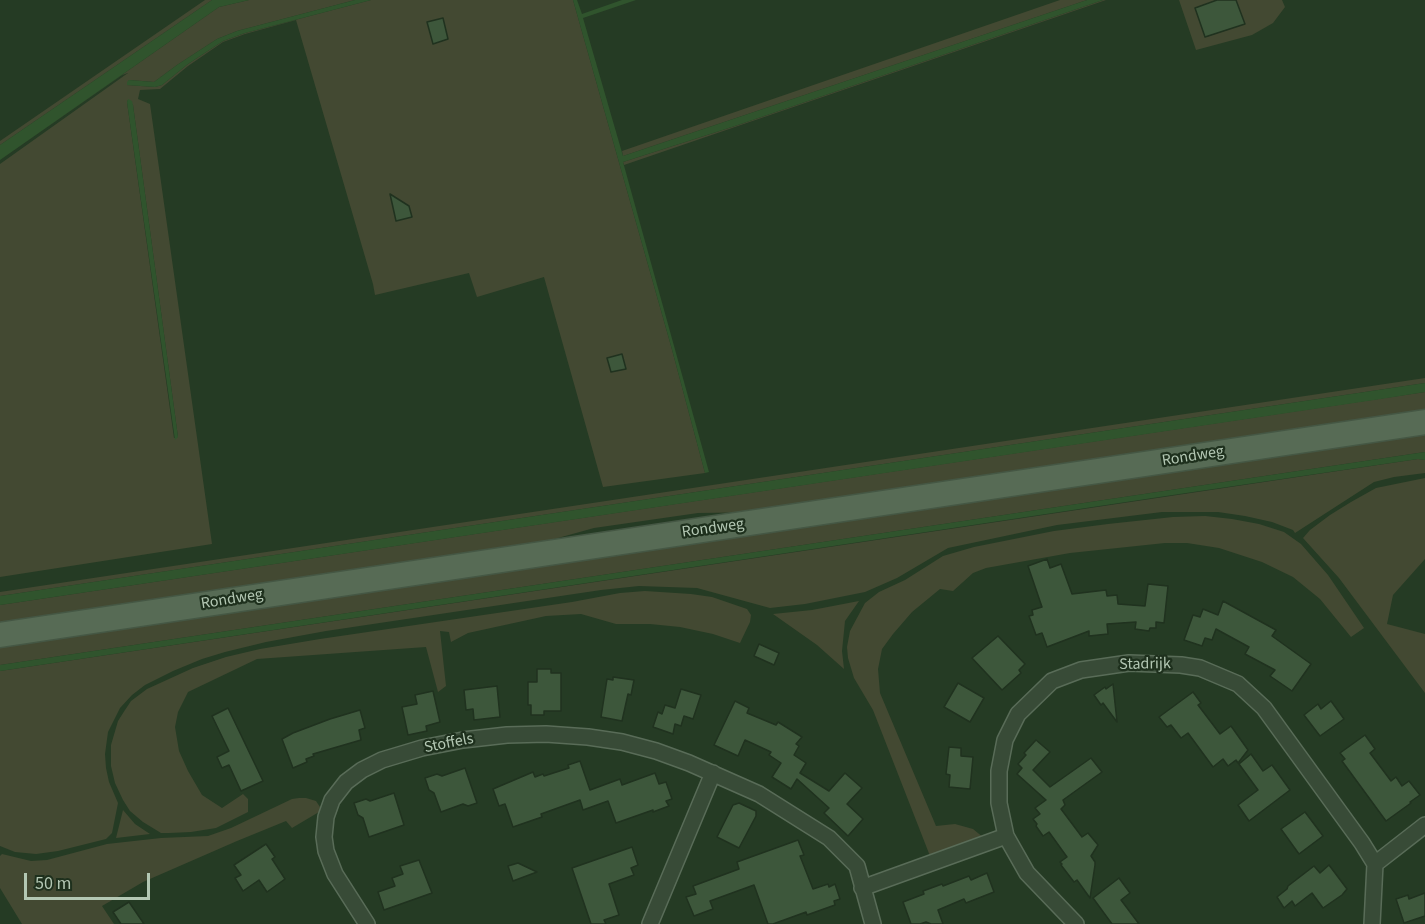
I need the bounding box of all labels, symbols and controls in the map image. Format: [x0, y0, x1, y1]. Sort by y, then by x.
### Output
street label: Rondweg [1161, 443, 1225, 471]
street label: Rondweg [681, 515, 745, 543]
street label: Rondweg [200, 586, 264, 614]
street label: Stadrijk [1119, 655, 1171, 675]
street label: Stoffels [423, 730, 475, 758]
scale bar [27, 861, 153, 899]
text: 50 m [35, 871, 71, 896]

